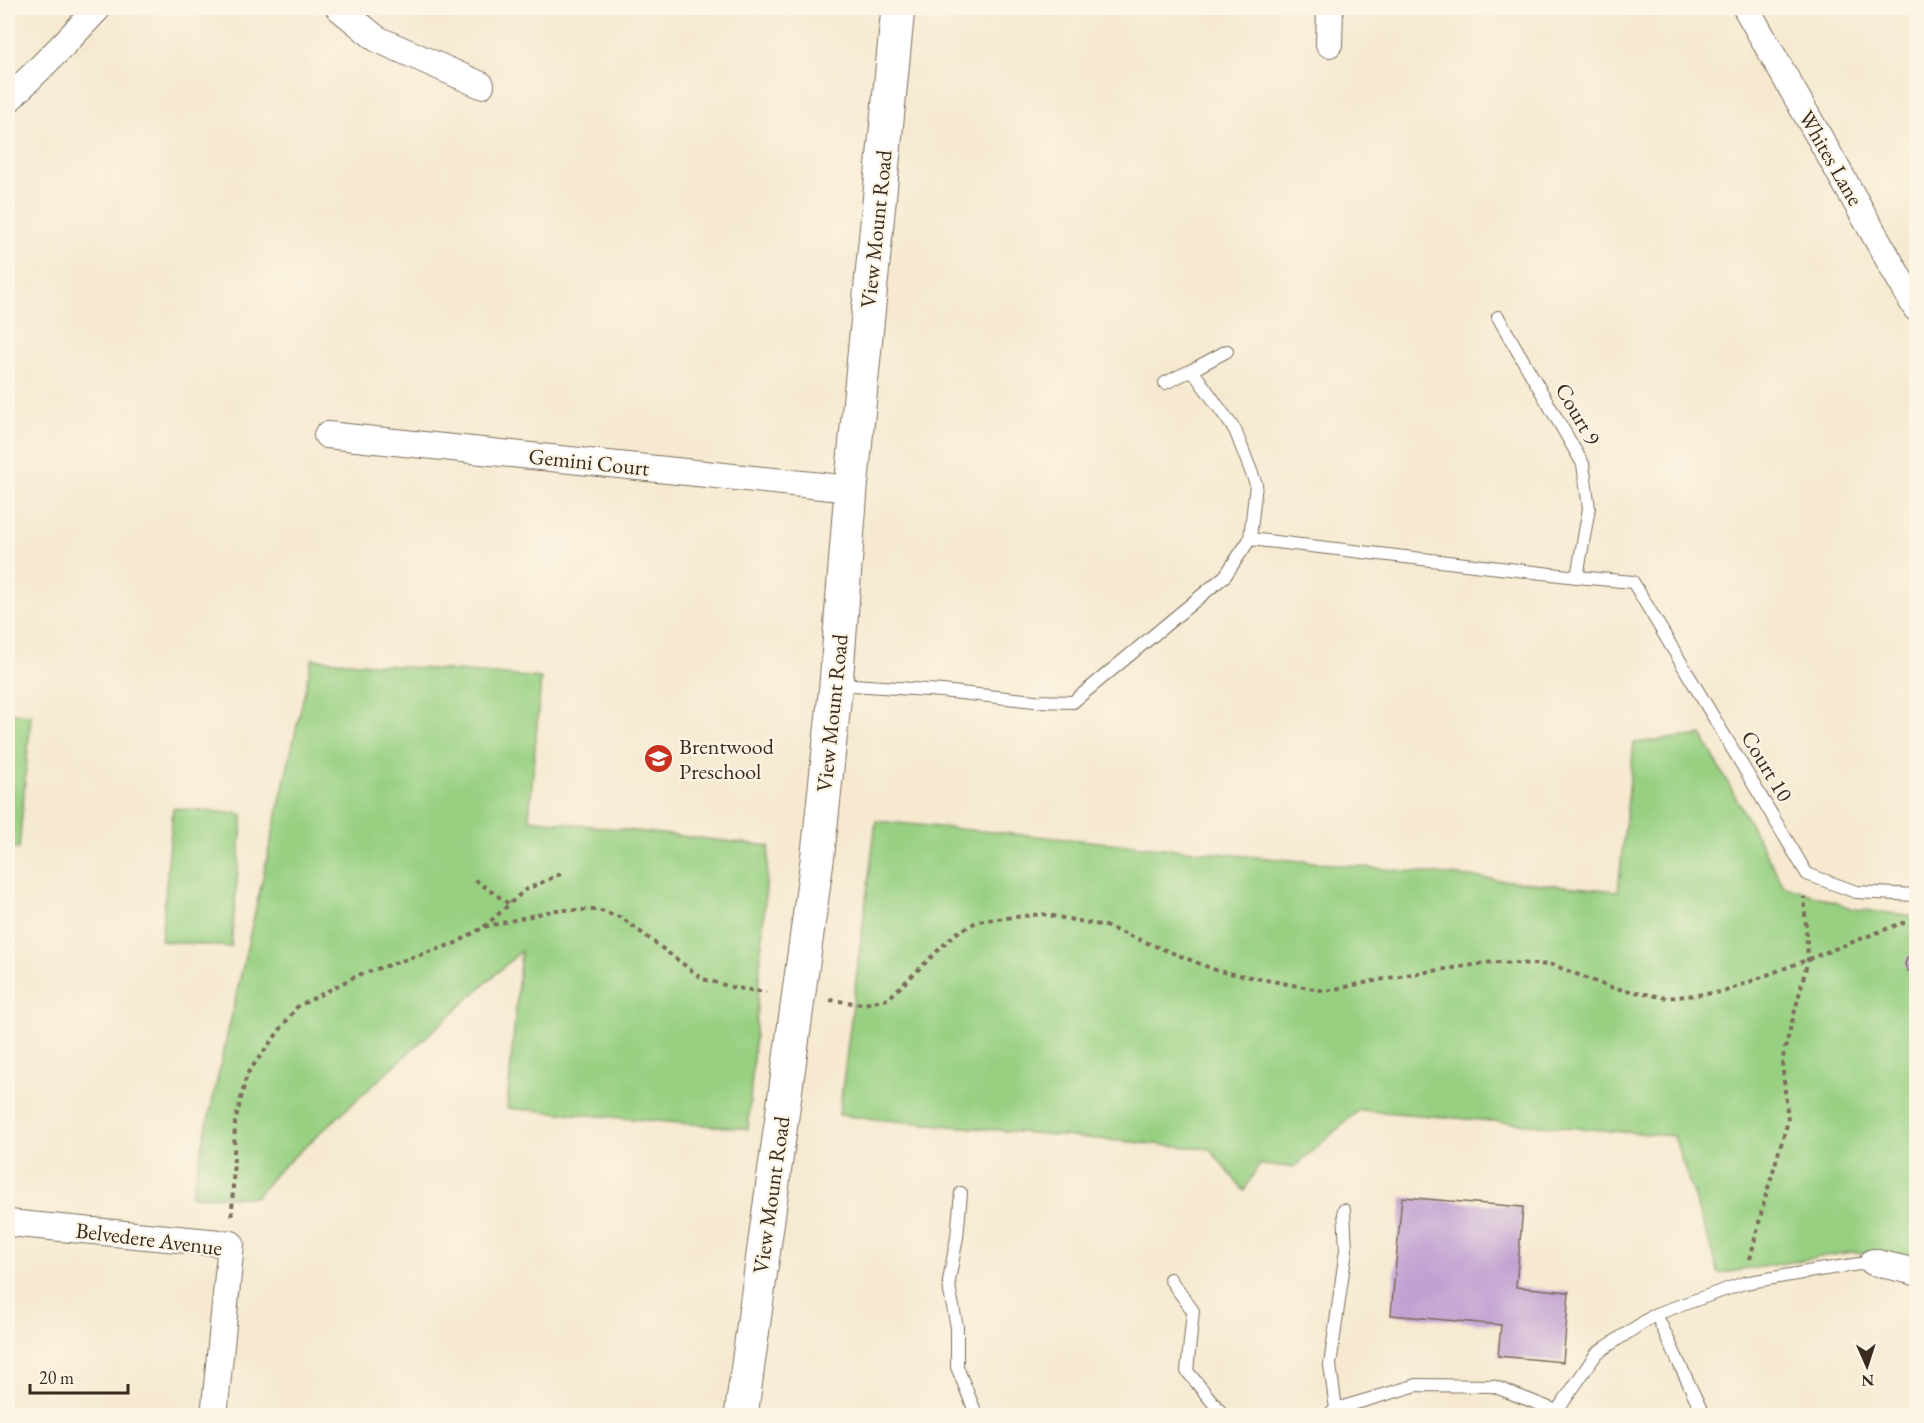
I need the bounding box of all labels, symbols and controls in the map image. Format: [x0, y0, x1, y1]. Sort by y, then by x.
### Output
street label: Whites Lane [1792, 105, 1870, 211]
street label: View Mount Road [853, 148, 899, 309]
street label: Court 9 [1549, 378, 1608, 451]
street label: Gemini Court [527, 441, 651, 483]
street label: View Mount Road [809, 632, 855, 793]
street label: Court 10 [1735, 725, 1800, 807]
place label: Brentwood Preschool [679, 732, 775, 786]
school or university icon: Brentwood Preschool [642, 743, 674, 775]
street label: View Mount Road [746, 1114, 797, 1276]
street label: Belvedere Avenue [74, 1216, 224, 1262]
north arrow [1837, 1336, 1897, 1396]
scale bar [30, 1357, 128, 1395]
text: 20 m [39, 1366, 74, 1389]
text: N [1861, 1370, 1875, 1391]

